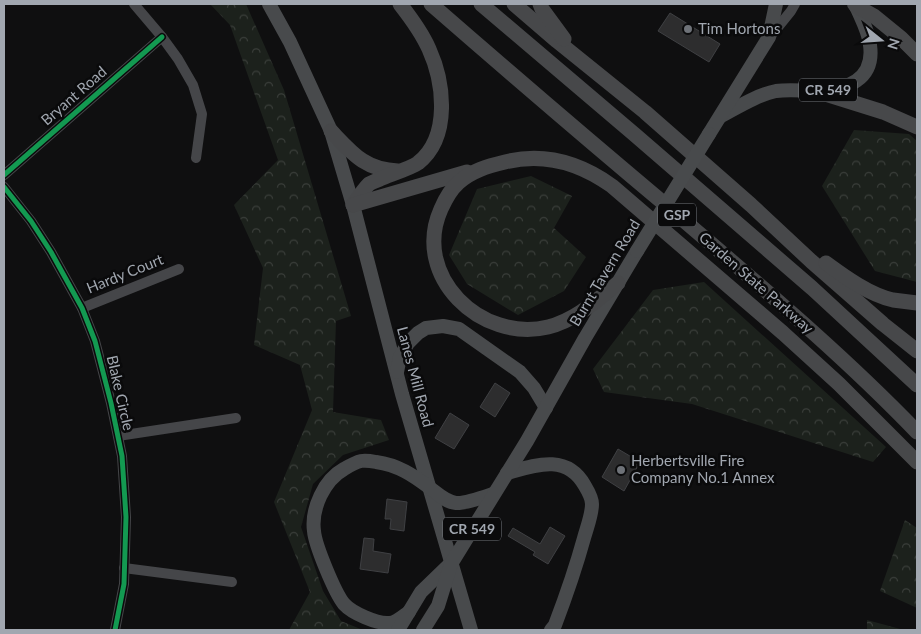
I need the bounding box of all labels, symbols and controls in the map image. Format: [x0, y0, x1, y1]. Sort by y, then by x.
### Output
north arrow [856, 15, 906, 65]
place label: Tim Hortons [698, 19, 780, 37]
marker: Tim Hortons [682, 23, 694, 35]
text: N [884, 36, 904, 52]
street label: Bryant Road [37, 62, 110, 129]
road number: CR 549 [799, 78, 857, 102]
road number: GSP [658, 204, 696, 226]
street label: Burnt Tavern Road [565, 216, 643, 329]
street label: Garden State Parkway [696, 228, 818, 337]
street label: Hardy Court [84, 249, 166, 297]
street label: Lanes Mill Road [394, 324, 438, 429]
street label: Blake Circle [104, 353, 138, 432]
place label: Herbertsville Fire Company No.1 Annex [631, 451, 775, 486]
marker: Herbertsville Fire Company No.1 Annex [615, 464, 627, 476]
road number: CR 549 [443, 518, 501, 540]

